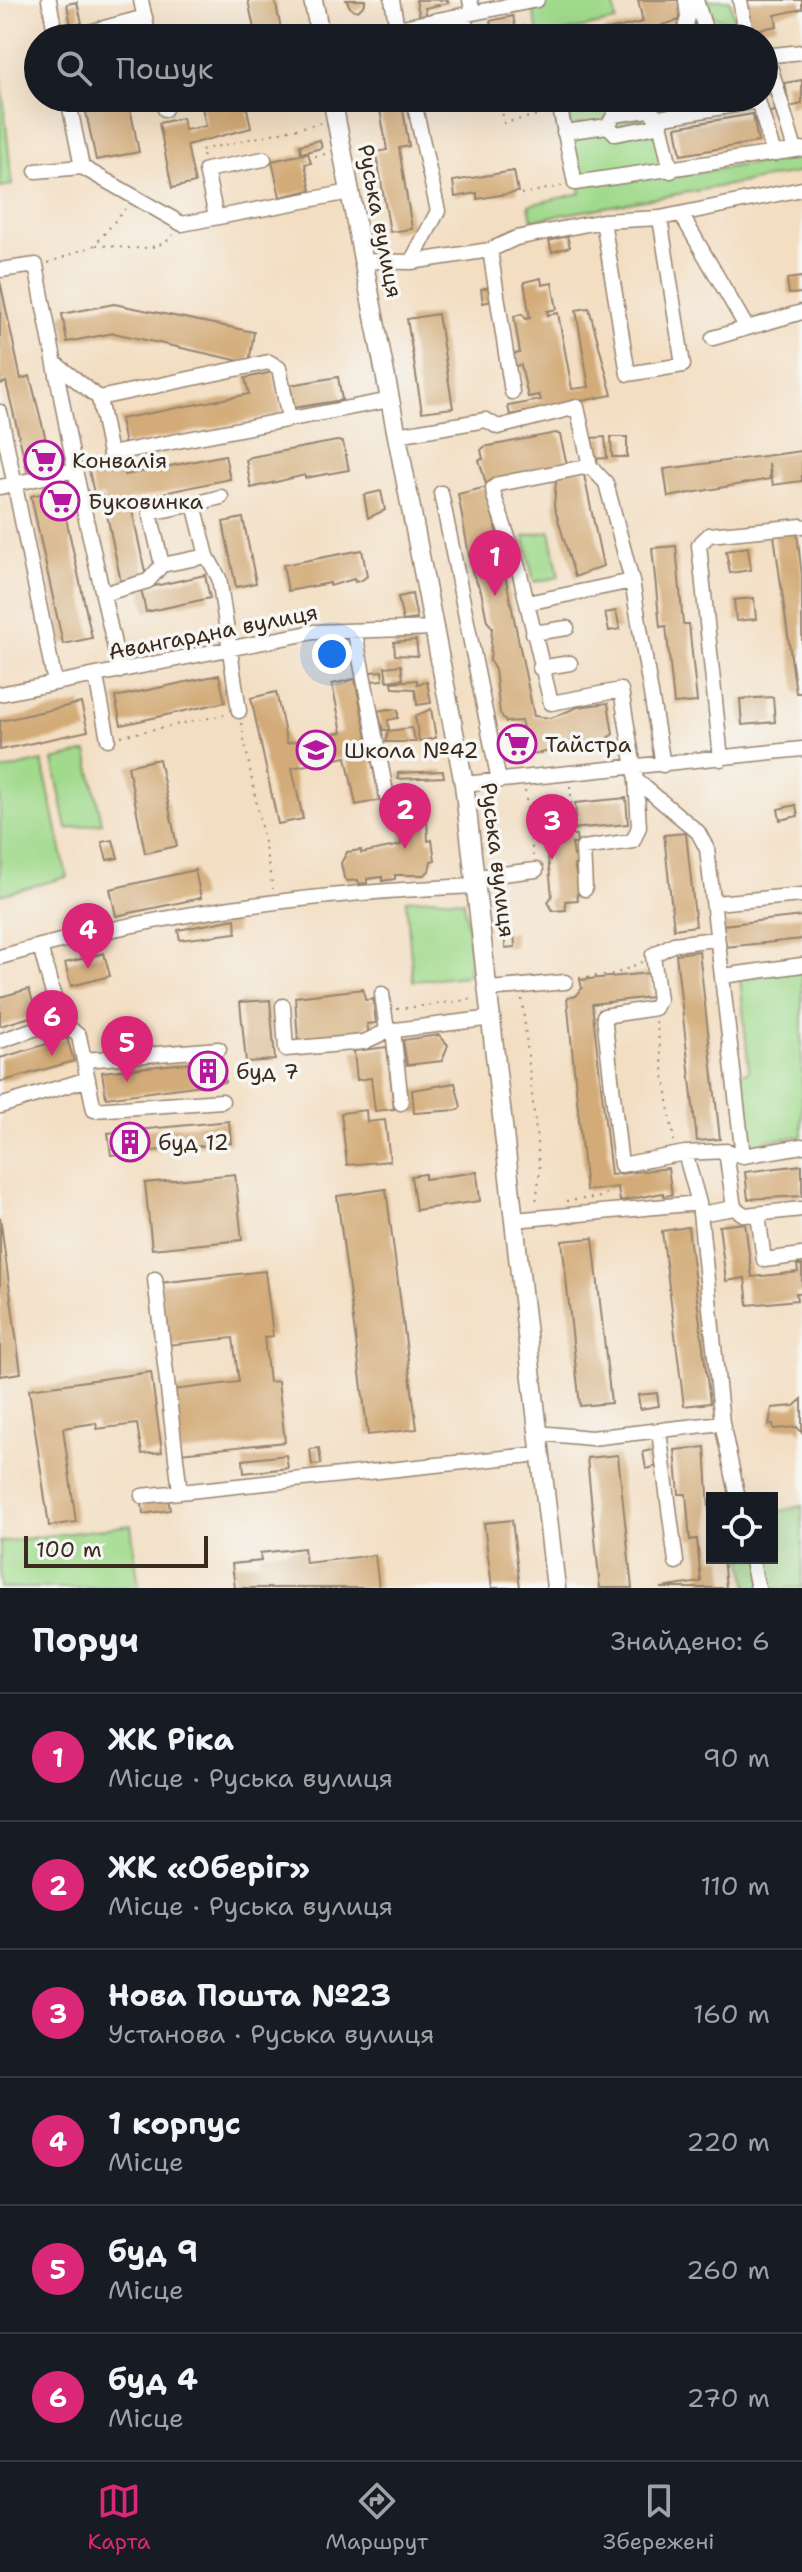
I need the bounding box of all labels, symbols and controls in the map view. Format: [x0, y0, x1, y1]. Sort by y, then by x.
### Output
search box [24, 24, 778, 112]
icon: search [52, 46, 96, 90]
text: Пошук [116, 48, 213, 89]
street label: Руська вулиця [351, 142, 409, 300]
supermarket icon: Конвалія [23, 439, 65, 481]
place label: Конвалія [72, 446, 167, 475]
supermarket icon: Буковинка [39, 480, 81, 522]
place label: Буковинка [88, 487, 204, 516]
pin: 1 [469, 530, 521, 596]
street label: Авангардна вулиця [106, 597, 320, 667]
your location [312, 634, 352, 674]
supermarket icon: Тайстра [496, 723, 538, 765]
school or university icon: Школа №42 [295, 729, 337, 771]
place label: Тайстра [545, 730, 632, 759]
place label: Школа №42 [344, 736, 479, 765]
street label: Руська вулиця [474, 781, 522, 939]
pin: 2 [379, 783, 431, 849]
pin: 3 [526, 794, 578, 860]
pin: 4 [62, 903, 114, 969]
pin: 6 [26, 990, 78, 1056]
pin: 5 [101, 1016, 153, 1082]
building icon: буд 7 [187, 1050, 229, 1092]
place label: буд 7 [236, 1057, 299, 1086]
building icon: буд 12 [109, 1121, 151, 1163]
place label: буд 12 [158, 1128, 229, 1157]
map controls [706, 1492, 778, 1564]
button: locate [706, 1492, 778, 1564]
scale bar [24, 1532, 208, 1568]
text: 100 m [36, 1535, 102, 1564]
text: Поруч [32, 1617, 139, 1663]
text: Знайдено: 6 [611, 1623, 770, 1658]
text: ЖК Ріка [108, 1719, 234, 1760]
text: 1 [52, 1740, 64, 1775]
text: 90 m [703, 1740, 770, 1775]
text: Місце · Руська вулиця [108, 1760, 393, 1795]
text: ЖК «Оберіг» [108, 1847, 310, 1888]
text: 2 [49, 1868, 67, 1903]
text: 110 m [700, 1868, 770, 1903]
text: Місце · Руська вулиця [108, 1888, 393, 1923]
text: Нова Пошта №23 [108, 1975, 391, 2016]
text: 3 [49, 1996, 67, 2031]
text: 160 m [693, 1996, 770, 2031]
text: Установа · Руська вулиця [108, 2016, 435, 2051]
text: 1 корпус [108, 2103, 241, 2144]
text: 4 [49, 2124, 67, 2159]
text: 220 m [686, 2124, 770, 2159]
text: Місце [108, 2144, 184, 2179]
text: буд 9 [108, 2231, 198, 2272]
text: 5 [50, 2252, 66, 2287]
text: 260 m [686, 2252, 770, 2287]
text: Місце [108, 2272, 184, 2307]
text: буд 4 [108, 2359, 198, 2400]
text: 6 [49, 2380, 67, 2415]
text: 270 m [687, 2380, 770, 2415]
text: Місце [108, 2400, 184, 2435]
tab: Карта [88, 2479, 150, 2556]
tab: Маршрут [325, 2479, 428, 2556]
tab: Збережені [603, 2479, 714, 2556]

